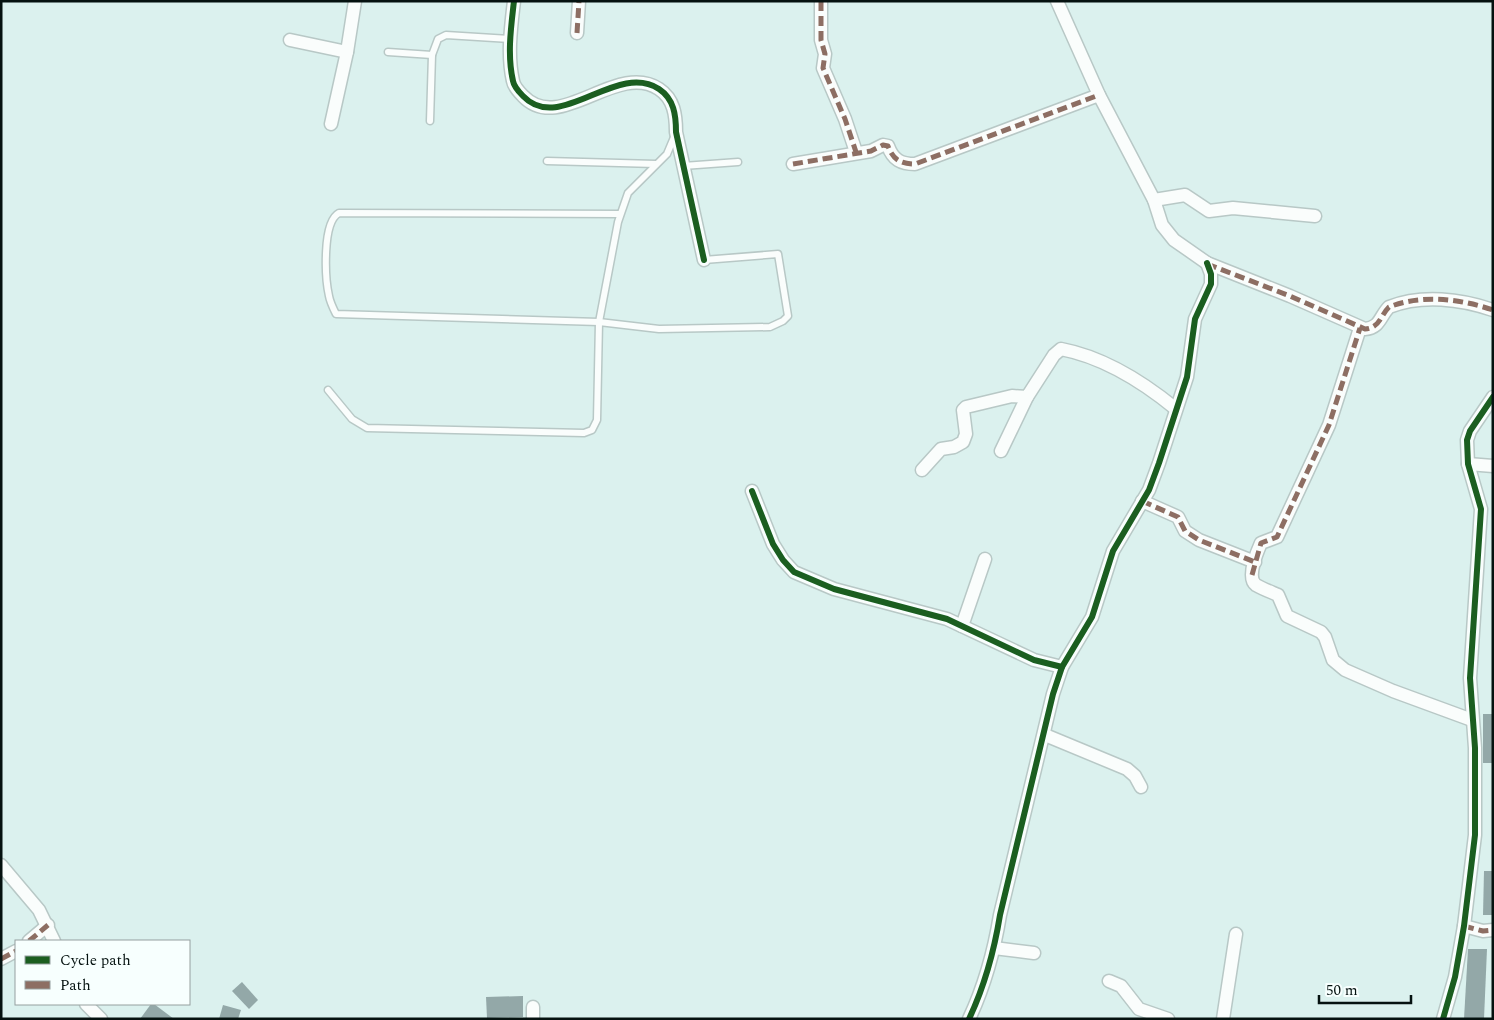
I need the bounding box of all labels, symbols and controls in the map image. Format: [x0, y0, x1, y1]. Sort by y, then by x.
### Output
legend [15, 940, 190, 1005]
text: Cycle path [60, 949, 131, 972]
scale bar [1319, 972, 1412, 1004]
text: Path [60, 974, 91, 997]
text: 50 m [1326, 979, 1358, 1002]

